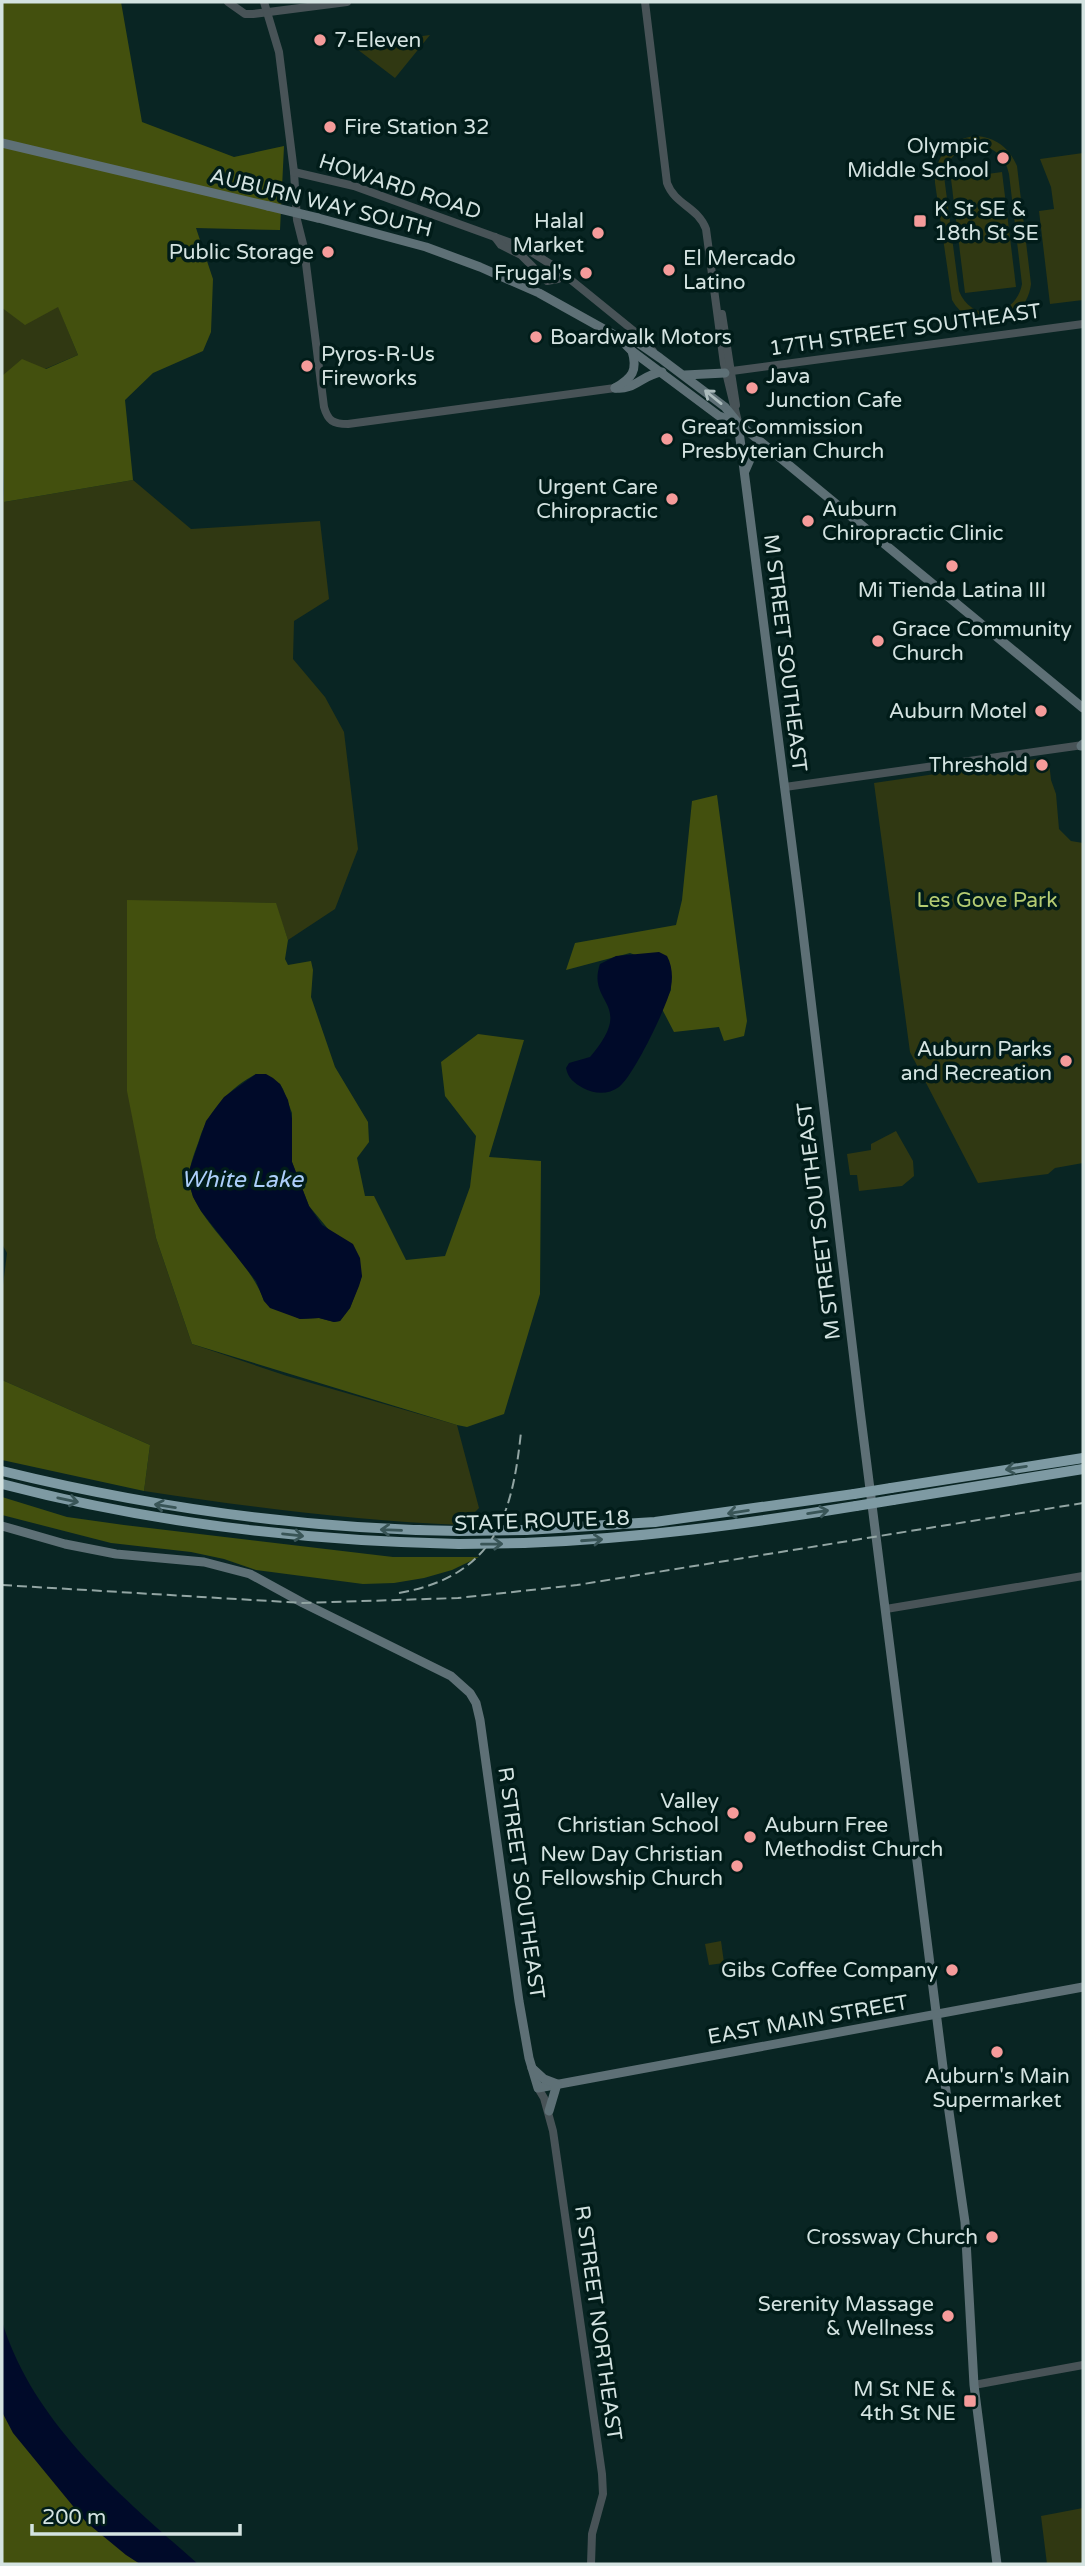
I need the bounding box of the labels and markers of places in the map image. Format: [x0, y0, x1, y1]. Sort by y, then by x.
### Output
place label: 7-Eleven [334, 28, 421, 53]
marker: 7-Eleven [312, 32, 328, 48]
place label: Fire Station 32 [344, 115, 490, 140]
marker: Fire Station 32 [322, 119, 338, 135]
place label: Olympic Middle School [847, 134, 989, 183]
marker: Olympic Middle School [995, 150, 1011, 166]
place label: K St SE & 18th St SE [934, 197, 1039, 246]
place label: Halal Market [513, 209, 584, 258]
marker: K St SE & 18th St SE [912, 213, 928, 229]
marker: Halal Market [590, 225, 606, 241]
place label: Public Storage [169, 240, 314, 265]
marker: Public Storage [320, 244, 336, 260]
place label: El Mercado Latino [683, 246, 796, 295]
place label: Frugal's [494, 261, 572, 286]
marker: El Mercado Latino [661, 262, 677, 278]
marker: Frugal's [578, 265, 594, 281]
place label: Boardwalk Motors [550, 325, 732, 350]
marker: Boardwalk Motors [528, 329, 544, 345]
place label: Pyros-R-Us Fireworks [321, 342, 435, 391]
marker: Pyros-R-Us Fireworks [299, 358, 315, 374]
place label: Java Junction Cafe [766, 364, 902, 413]
marker: Java Junction Cafe [744, 380, 760, 396]
place label: Great Commission Presbyterian Church [681, 415, 884, 464]
marker: Great Commission Presbyterian Church [659, 431, 675, 447]
place label: Urgent Care Chiropractic [536, 475, 658, 524]
marker: Urgent Care Chiropractic [664, 491, 680, 507]
place label: Auburn Chiropractic Clinic [822, 497, 1004, 546]
marker: Auburn Chiropractic Clinic [800, 513, 816, 529]
marker: Mi Tienda Latina III [944, 558, 960, 574]
place label: Mi Tienda Latina III [858, 578, 1046, 603]
place label: Grace Community Church [892, 617, 1072, 666]
marker: Grace Community Church [870, 633, 886, 649]
place label: Auburn Motel [889, 699, 1027, 724]
marker: Auburn Motel [1033, 703, 1049, 719]
place label: Threshold [929, 753, 1028, 778]
marker: Threshold [1034, 757, 1050, 773]
place label: Auburn Parks and Recreation [901, 1037, 1052, 1086]
marker: Auburn Parks and Recreation [1058, 1053, 1074, 1069]
place label: Valley Christian School [557, 1789, 719, 1838]
marker: Valley Christian School [725, 1805, 741, 1821]
place label: Auburn Free Methodist Church [764, 1813, 943, 1862]
marker: Auburn Free Methodist Church [742, 1829, 758, 1845]
place label: New Day Christian Fellowship Church [540, 1842, 723, 1891]
marker: New Day Christian Fellowship Church [729, 1858, 745, 1874]
place label: Gibs Coffee Company [721, 1958, 938, 1983]
marker: Gibs Coffee Company [944, 1962, 960, 1978]
marker: Auburn's Main Supermarket [989, 2044, 1005, 2060]
place label: Auburn's Main Supermarket [924, 2064, 1070, 2113]
place label: Crossway Church [806, 2225, 978, 2250]
marker: Crossway Church [984, 2229, 1000, 2245]
place label: Serenity Massage & Wellness [758, 2292, 934, 2341]
marker: Serenity Massage & Wellness [940, 2308, 956, 2324]
place label: M St NE & 4th St NE [853, 2377, 956, 2426]
marker: M St NE & 4th St NE [962, 2393, 978, 2409]

